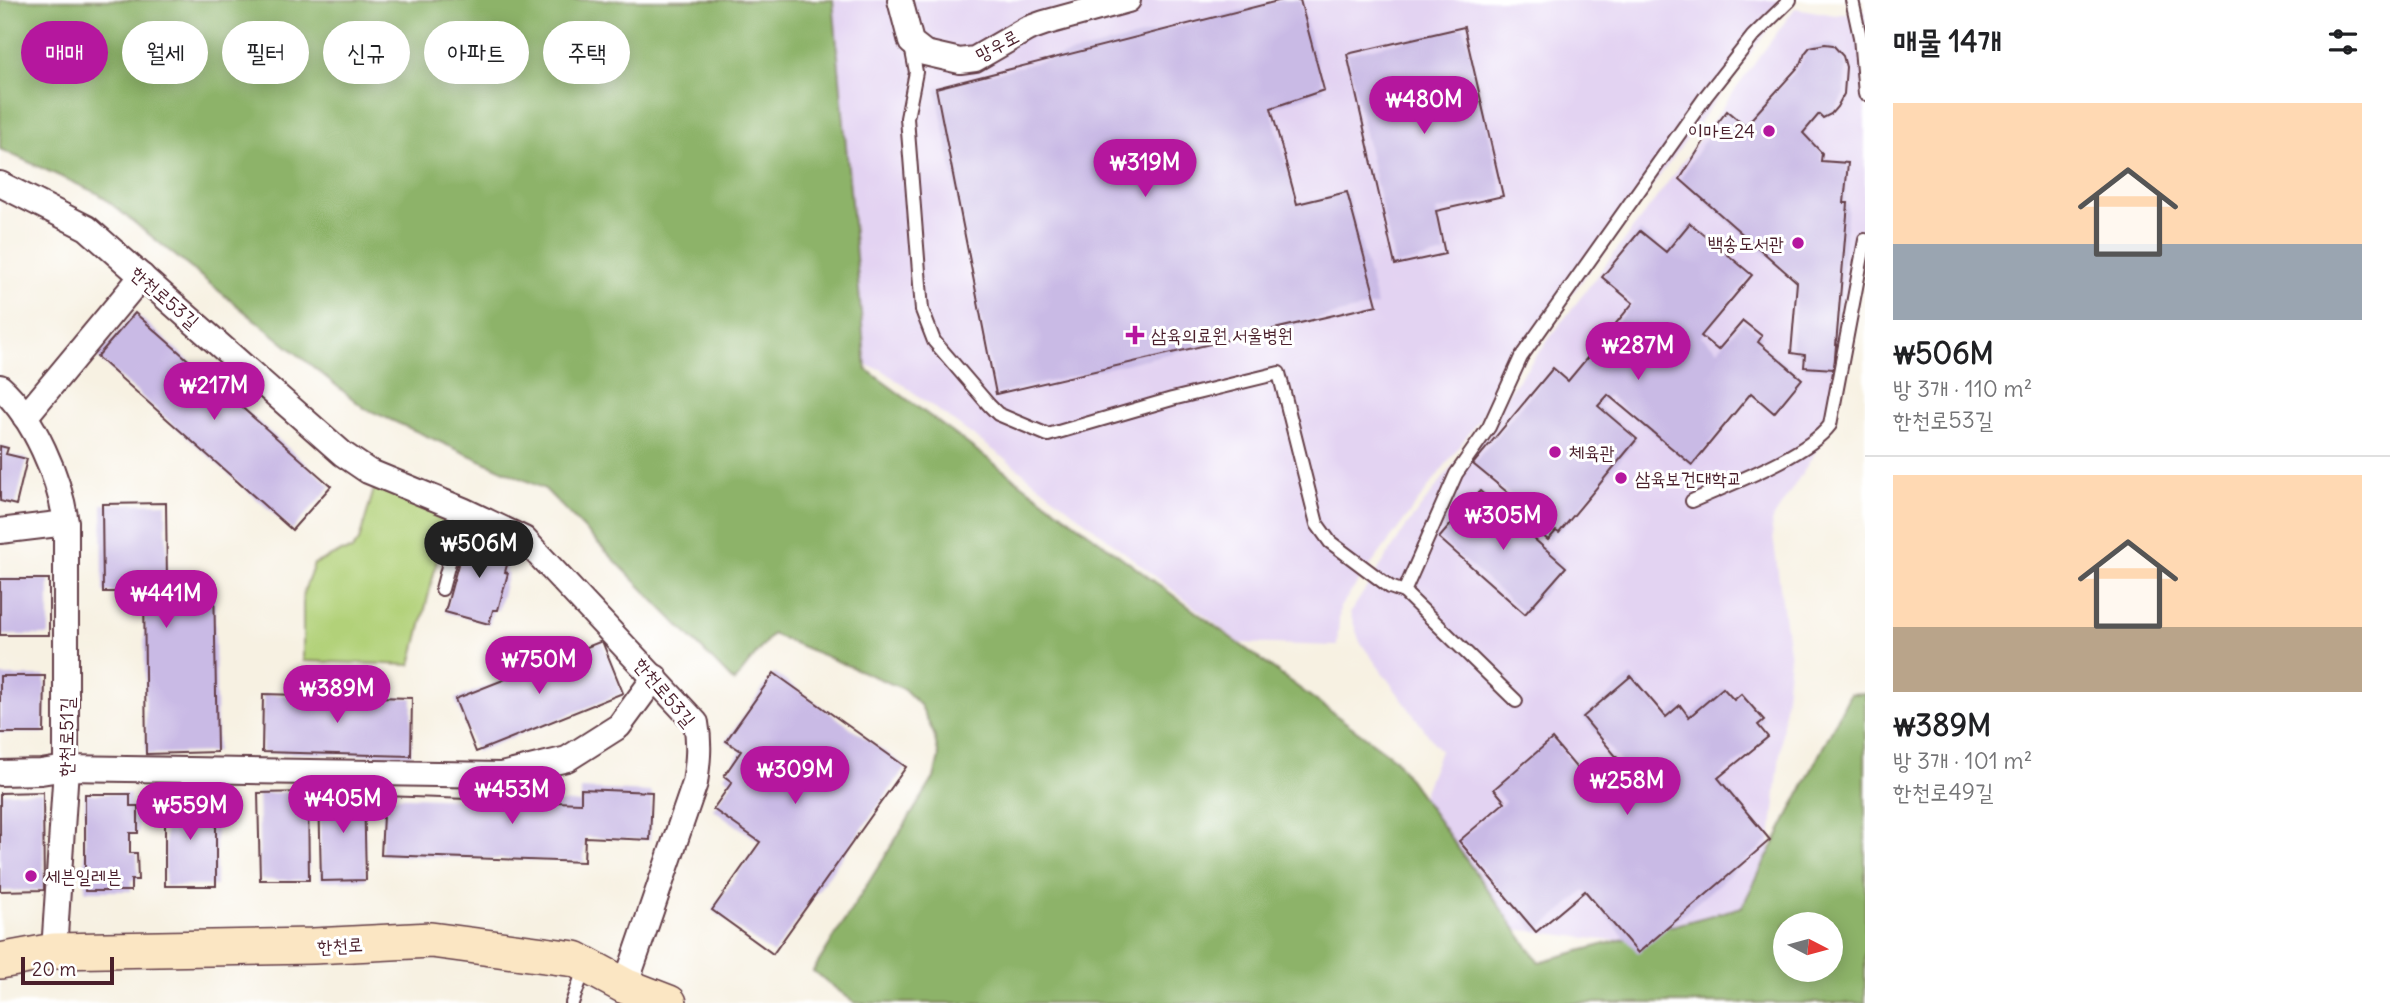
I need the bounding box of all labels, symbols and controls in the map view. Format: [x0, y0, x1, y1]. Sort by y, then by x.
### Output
chip: 매매 [21, 21, 108, 84]
chip: 월세 [122, 21, 208, 84]
chip: 필터 [222, 21, 309, 84]
chip: 신규 [323, 21, 410, 84]
chip: 아파트 [424, 21, 529, 84]
chip: 주택 [543, 21, 630, 84]
text: 매물 14개 [1893, 22, 2002, 60]
icon: filters [2324, 23, 2362, 61]
street label: 망우로 [971, 24, 1023, 66]
pin: ₩480M [1375, 76, 1473, 136]
text: ₩480M [1385, 84, 1463, 113]
place label: 이마트24 [1688, 119, 1755, 143]
marker: 이마트24 [1761, 123, 1777, 139]
pin: ₩319M [1096, 140, 1194, 199]
text: ₩319M [1110, 147, 1180, 176]
icon: home [2065, 149, 2191, 275]
place label: 백송도서관 [1708, 231, 1784, 255]
marker: 백송도서관 [1790, 235, 1806, 251]
street label: 한천로53길 [126, 261, 204, 333]
pin: ₩287M [1589, 322, 1687, 382]
place label: 삼육의료원 서울병원 [1151, 323, 1293, 347]
marker: 삼육의료원 서울병원 [1125, 325, 1145, 345]
text: ₩287M [1602, 330, 1674, 359]
text: ₩506M [1893, 334, 1994, 372]
pin: ₩217M [165, 362, 263, 422]
text: ₩217M [180, 370, 248, 399]
text: 방 3개 · 110 m² [1893, 374, 2032, 403]
text: 한천로53길 [1893, 405, 1993, 434]
place label: 체육관 [1569, 440, 1615, 464]
marker: 체육관 [1547, 444, 1563, 460]
place label: 삼육보건대학교 [1635, 466, 1742, 490]
marker: 삼육보건대학교 [1613, 470, 1629, 486]
pin: ₩305M [1454, 492, 1552, 552]
text: ₩305M [1464, 500, 1542, 529]
pin: ₩506M [430, 520, 528, 580]
icon: home [2065, 521, 2191, 647]
text: ₩506M [440, 528, 518, 557]
pin: ₩441M [117, 570, 215, 630]
text: ₩441M [130, 578, 202, 607]
pin: ₩750M [490, 636, 588, 696]
text: ₩750M [501, 644, 577, 673]
street label: 한천로53길 [629, 653, 701, 731]
pin: ₩389M [288, 666, 386, 725]
text: ₩389M [299, 673, 375, 702]
street label: 한천로51길 [53, 697, 79, 777]
text: ₩389M [1893, 706, 1991, 744]
pin: ₩309M [746, 746, 844, 806]
text: 방 3개 · 101 m² [1893, 746, 2032, 775]
text: ₩309M [756, 754, 834, 783]
pin: ₩258M [1578, 758, 1676, 817]
text: ₩258M [1590, 765, 1664, 794]
pin: ₩453M [463, 766, 561, 826]
text: ₩453M [474, 774, 550, 803]
pin: ₩405M [294, 776, 392, 835]
text: 한천로49길 [1893, 777, 1994, 806]
pin: ₩559M [141, 782, 239, 842]
text: ₩405M [304, 783, 382, 812]
text: ₩559M [152, 790, 228, 819]
place label: 세븐일레븐 [45, 864, 121, 888]
marker: 세븐일레븐 [23, 868, 39, 884]
north arrow [1773, 912, 1843, 982]
map controls [1773, 912, 1843, 982]
street label: 한천로 [316, 932, 364, 958]
scale bar [21, 954, 114, 986]
text: 20 m [32, 957, 76, 981]

